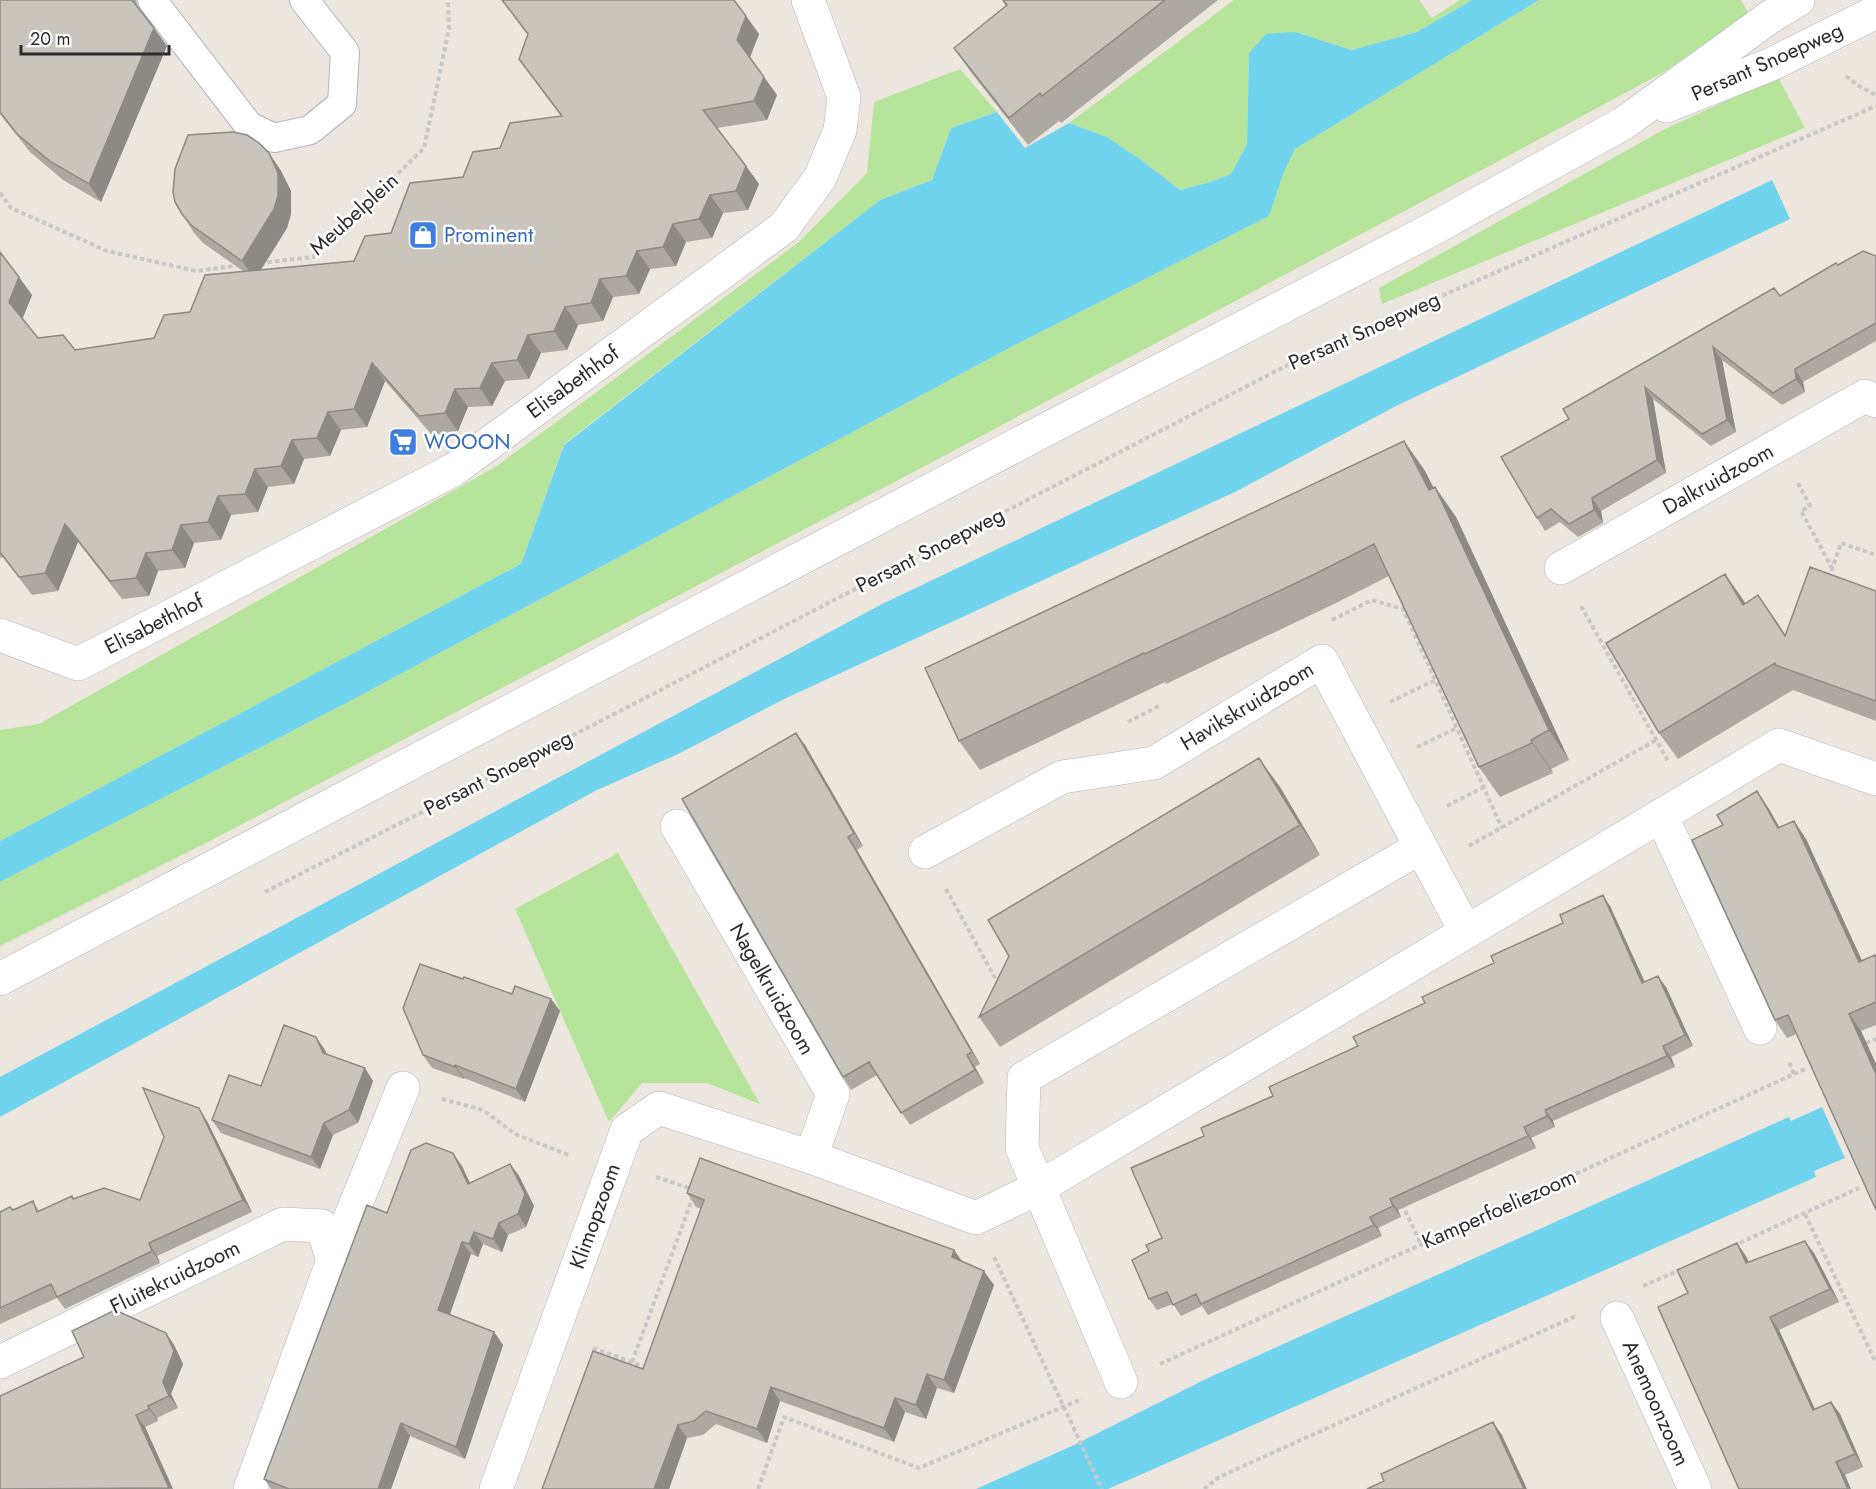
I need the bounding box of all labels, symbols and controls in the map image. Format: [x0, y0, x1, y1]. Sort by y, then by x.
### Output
street label: Persant Snoepweg [1686, 15, 1848, 109]
scale bar [21, 18, 170, 56]
text: 20 m [30, 26, 70, 52]
street label: Meubelplein [303, 166, 405, 262]
shop icon: Prominent [407, 219, 439, 251]
place label: Prominent [444, 220, 533, 250]
street label: Persant Snoepweg [1283, 284, 1445, 378]
street label: Elisabethhof [521, 338, 626, 426]
supermarket icon: WOOON [387, 426, 419, 458]
place label: WOOON [424, 427, 511, 457]
street label: Dalkruidzoom [1657, 436, 1779, 522]
street label: Persant Snoepweg [851, 500, 1009, 600]
street label: Elisabethhof [99, 586, 210, 662]
street label: Havikskruidzoom [1175, 654, 1319, 758]
street label: Persant Snoepweg [419, 723, 577, 823]
street label: Nagelkruidzoom [722, 918, 822, 1060]
street label: Klimopzoom [562, 1159, 628, 1273]
street label: Kamperfoeliezoom [1417, 1162, 1581, 1256]
street label: Fluitekruidzoom [105, 1233, 245, 1321]
street label: Anemoonzoom [1615, 1335, 1697, 1471]

